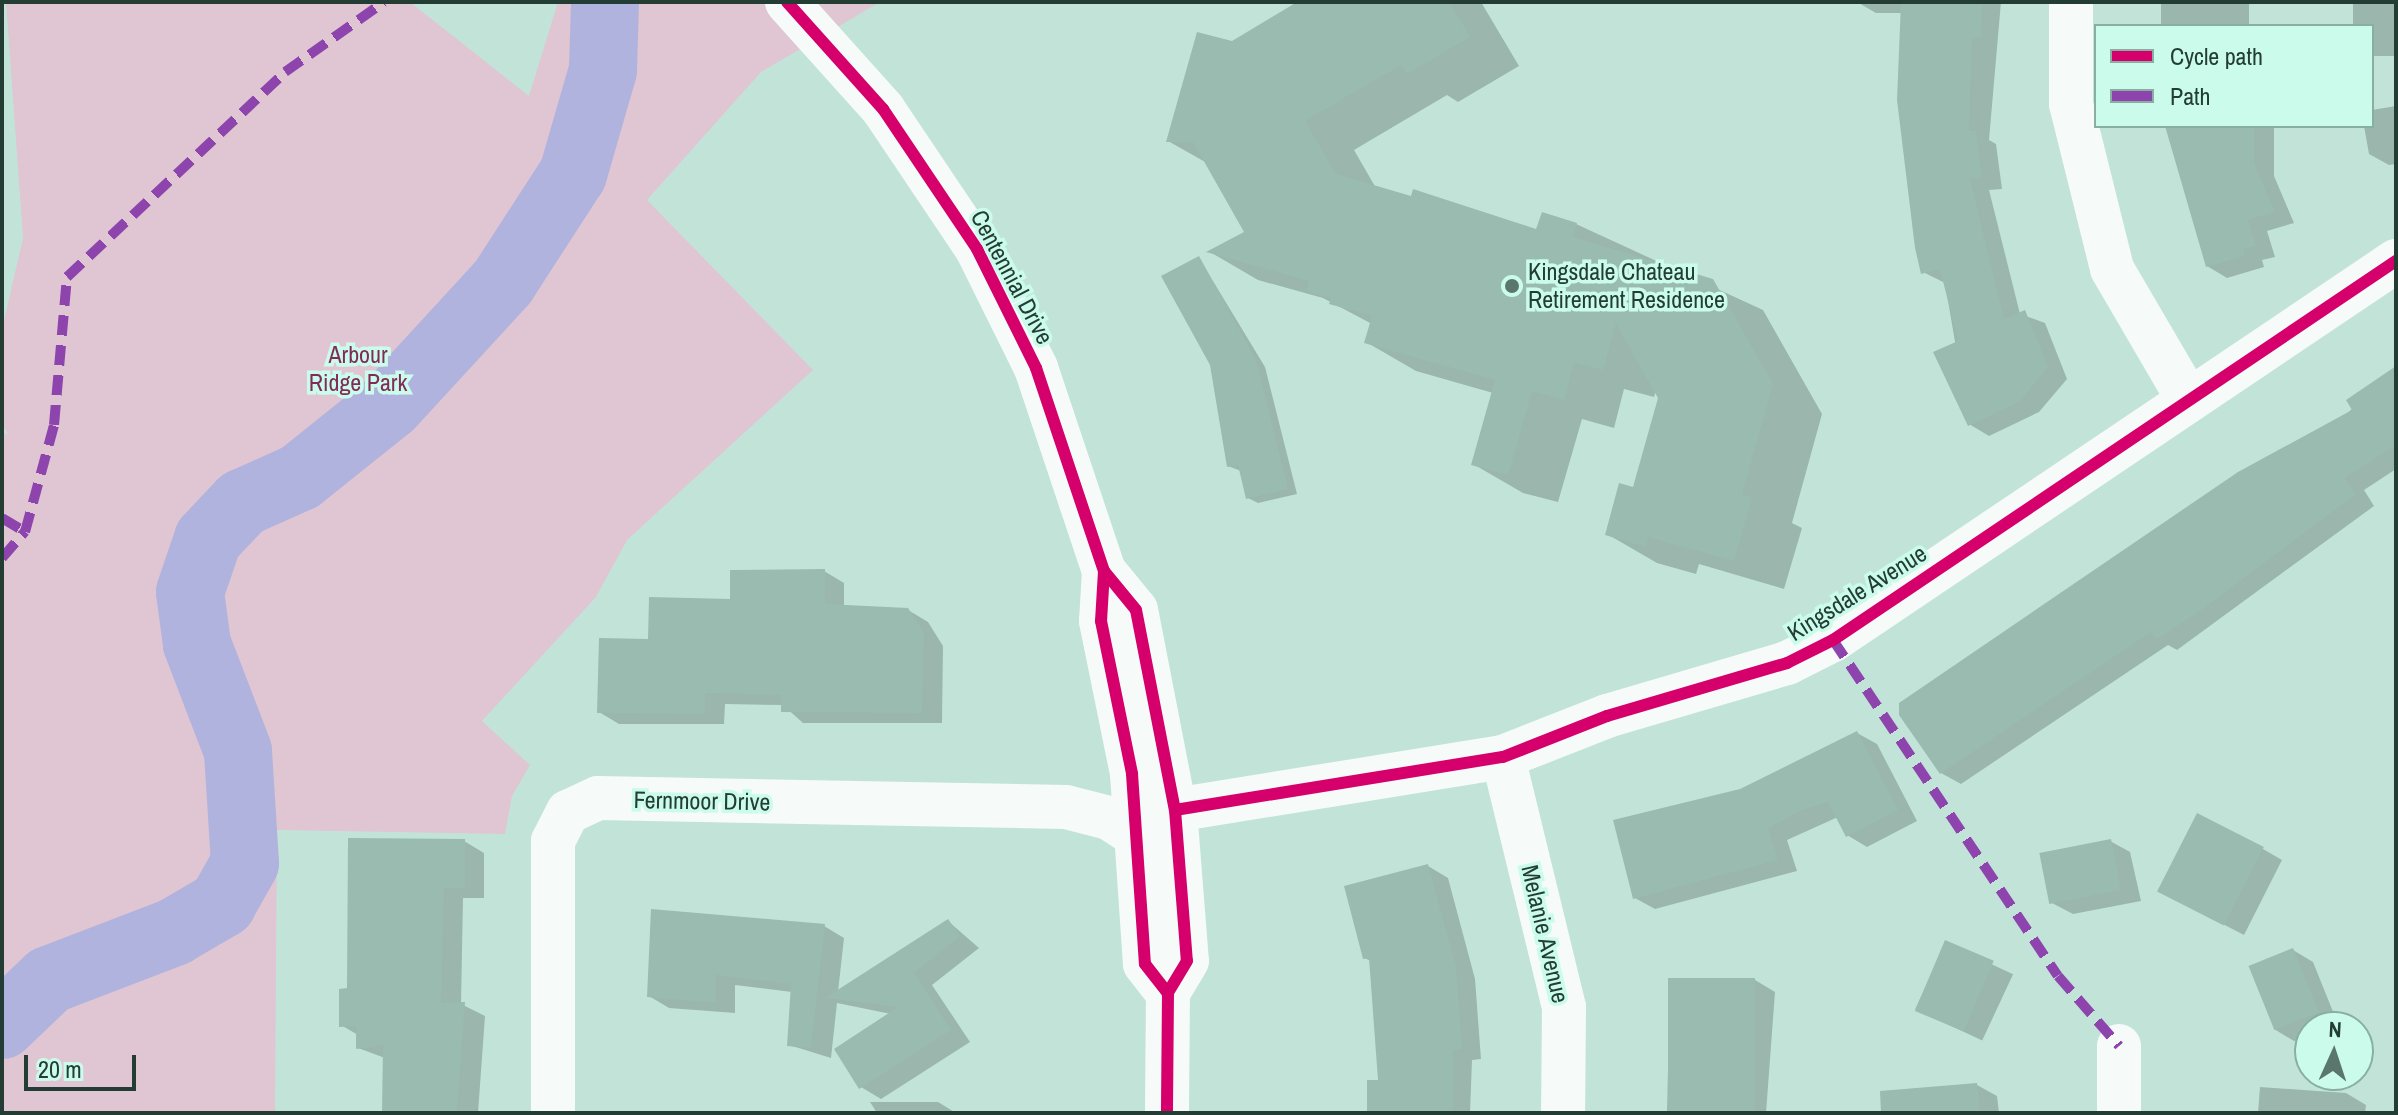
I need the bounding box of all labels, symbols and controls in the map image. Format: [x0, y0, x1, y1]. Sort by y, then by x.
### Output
legend [2094, 24, 2374, 128]
text: Cycle path [2170, 40, 2263, 72]
text: Path [2170, 80, 2211, 112]
street label: Centennial Drive [965, 205, 1059, 349]
place label: Kingsdale Chateau Retirement Residence [1528, 258, 1725, 314]
marker: Kingsdale Chateau Retirement Residence [1503, 277, 1521, 295]
park label: Arbour Ridge Park [309, 341, 407, 397]
street label: Kingsdale Avenue [1782, 539, 1932, 647]
street label: Fernmoor Drive [633, 785, 771, 817]
street label: Melanie Avenue [1515, 862, 1575, 1006]
north arrow [2294, 1011, 2374, 1091]
text: N [2328, 1014, 2342, 1044]
scale bar [28, 1039, 140, 1089]
text: 20 m [38, 1053, 82, 1085]

